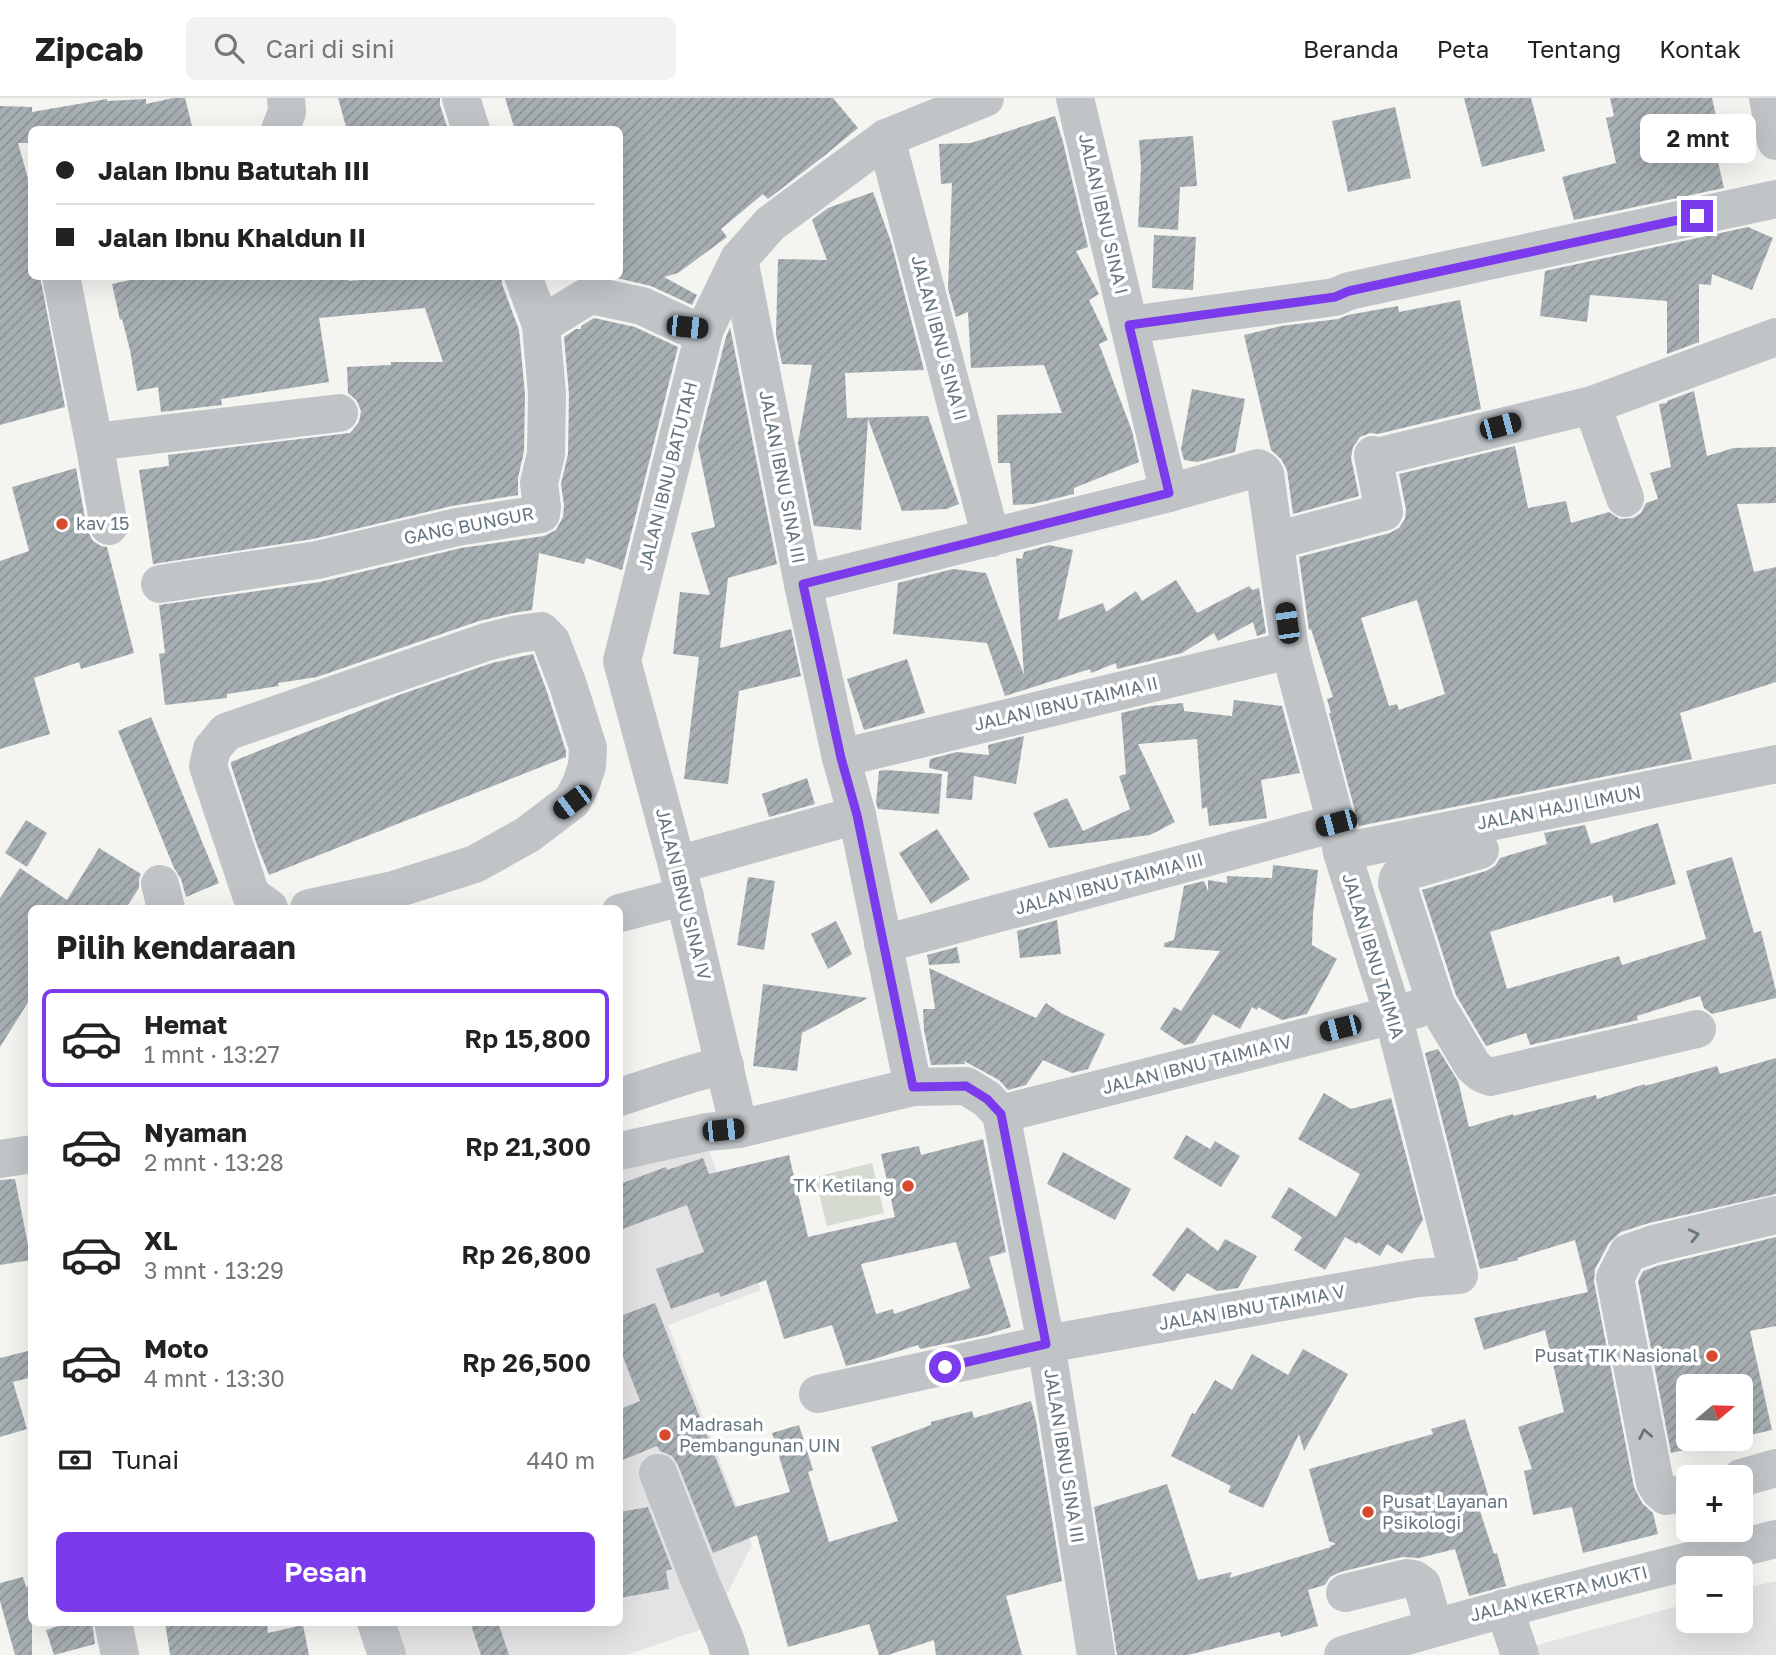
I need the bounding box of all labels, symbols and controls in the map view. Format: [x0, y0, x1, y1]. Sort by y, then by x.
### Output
search box [186, 17, 676, 80]
text: Zipcab [35, 29, 144, 68]
icon: search [210, 29, 248, 67]
text: Cari di sini [266, 33, 395, 64]
text: Beranda [1303, 34, 1399, 63]
text: Peta [1437, 34, 1489, 63]
text: Tentang [1527, 34, 1621, 63]
text: Kontak [1659, 34, 1741, 63]
callout: 2 mnt [1639, 115, 1755, 164]
text: 2 mnt [1667, 124, 1729, 152]
street label: JALAN IBNU SINA I [1075, 131, 1133, 296]
text: Jalan Ibnu Batutah III [98, 155, 370, 186]
route end [1681, 200, 1713, 232]
text: Jalan Ibnu Khaldun II [98, 222, 366, 253]
street label: JALAN IBNU SINA II [907, 253, 973, 423]
car [666, 314, 709, 340]
street label: JALAN IBNU BATUTAH [633, 379, 701, 572]
street label: JALAN IBNU SINA III [755, 388, 811, 565]
car [1477, 410, 1524, 442]
street label: GANG BUNGUR [402, 502, 536, 548]
place label: kav 15 [76, 512, 130, 534]
marker: kav 15 [54, 516, 70, 532]
car [1274, 601, 1301, 645]
street label: JALAN IBNU TAIMIA II [972, 671, 1160, 735]
street label: JALAN HAJI LIMUN [1475, 780, 1643, 834]
car [549, 781, 596, 823]
street label: JALAN IBNU SINA IV [652, 805, 716, 982]
car [1313, 807, 1360, 839]
street label: JALAN IBNU TAIMIA III [1012, 847, 1205, 919]
street label: JALAN IBNU TAIMIA [1338, 870, 1410, 1041]
text: Pilih kendaraan [56, 928, 296, 966]
icon: car [60, 1007, 123, 1070]
text: Hemat [144, 1009, 227, 1040]
car [1318, 1013, 1363, 1043]
text: Rp 15,800 [464, 1023, 591, 1054]
street label: JALAN IBNU TAIMIA IV [1100, 1030, 1294, 1098]
text: 1 mnt · 13:27 [144, 1040, 280, 1068]
icon: car [60, 1115, 123, 1178]
text: Nyaman [144, 1117, 247, 1148]
car [702, 1117, 745, 1143]
text: Rp 21,300 [465, 1131, 591, 1162]
text: 2 mnt · 13:28 [144, 1148, 284, 1176]
place label: TK Ketilang [793, 1174, 894, 1196]
marker: TK Ketilang [900, 1178, 916, 1194]
icon: car [60, 1223, 123, 1286]
text: XL [144, 1225, 178, 1256]
one-way arrow [1688, 1228, 1700, 1243]
text: Rp 26,800 [461, 1239, 591, 1270]
text: 3 mnt · 13:29 [144, 1256, 284, 1284]
street label: JALAN IBNU TAIMIA V [1157, 1280, 1347, 1334]
icon: car [60, 1331, 123, 1394]
text: Moto [144, 1333, 209, 1364]
place label: Pusat TIK Nasional [1534, 1344, 1698, 1366]
text: Rp 26,500 [462, 1347, 591, 1378]
marker: Pusat TIK Nasional [1704, 1348, 1720, 1364]
route start [929, 1351, 961, 1383]
text: 4 mnt · 13:30 [144, 1364, 285, 1392]
street label: JALAN IBNU SINA III [1040, 1367, 1090, 1544]
north arrow [1676, 1374, 1754, 1451]
map controls [1676, 1374, 1753, 1633]
place label: Madrasah Pembangunan UIN [679, 1413, 841, 1456]
marker: Madrasah Pembangunan UIN [657, 1427, 673, 1443]
one-way arrow [1639, 1428, 1654, 1440]
icon: cash [56, 1441, 94, 1479]
text: Tunai [112, 1444, 179, 1475]
text: 440 m [527, 1446, 595, 1474]
button: + [1676, 1465, 1753, 1542]
place label: Pusat Layanan Psikologi [1382, 1490, 1508, 1533]
marker: Pusat Layanan Psikologi [1360, 1504, 1376, 1520]
button: Pesan [56, 1532, 595, 1612]
button: − [1676, 1556, 1753, 1633]
street label: JALAN KERTA MUKTI [1468, 1560, 1650, 1626]

